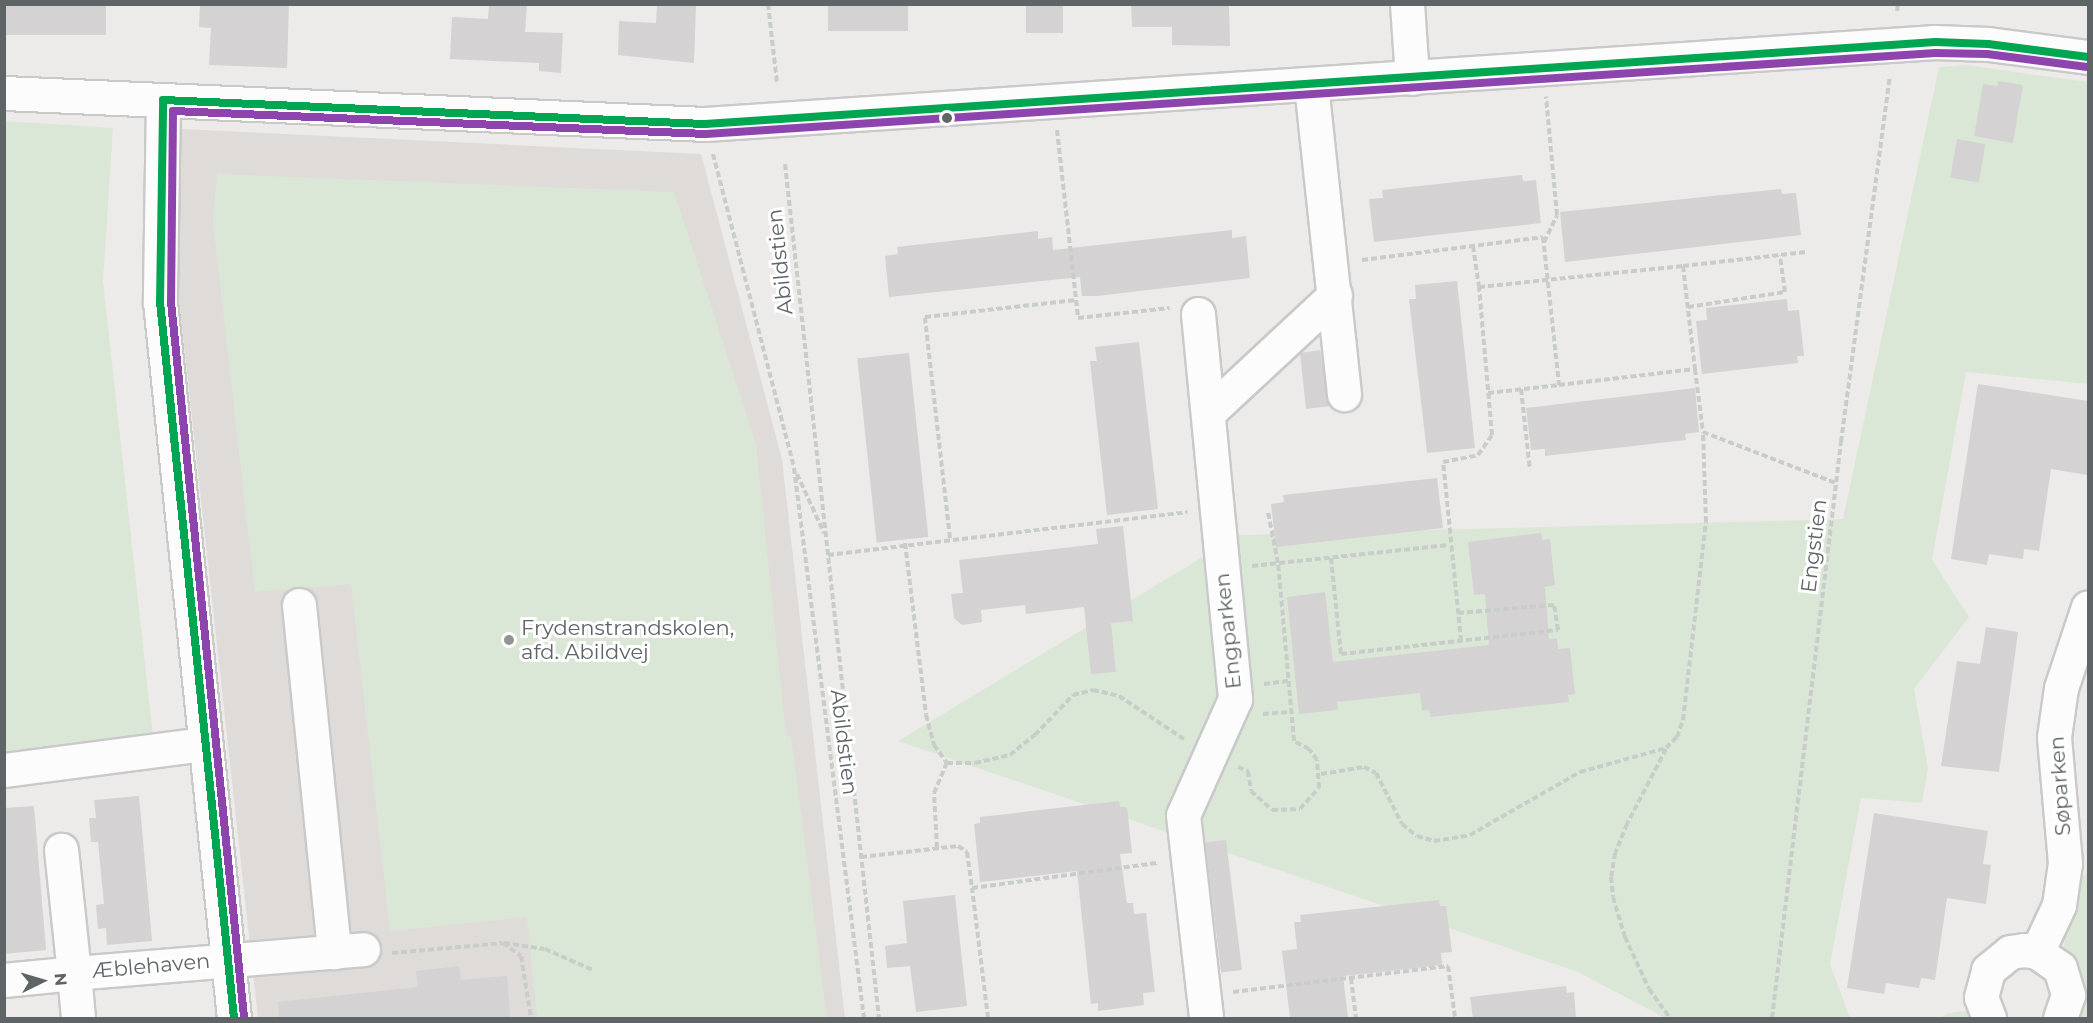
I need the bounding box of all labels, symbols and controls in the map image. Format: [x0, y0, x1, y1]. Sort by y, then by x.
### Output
unlabelled marker [941, 112, 953, 124]
street label: Abildstien [762, 208, 798, 316]
street label: Engstien [1796, 498, 1832, 594]
street label: Engparken [1209, 572, 1247, 690]
place label: Frydenstrandskolen, afd. Abildvej [521, 615, 734, 665]
marker: Frydenstrandskolen, afd. Abildvej [502, 633, 516, 647]
street label: Abildstien [825, 688, 863, 796]
street label: Søparken [2044, 735, 2076, 837]
street label: Æblehaven [91, 948, 211, 984]
north arrow [12, 951, 72, 1011]
text: N [50, 972, 70, 987]

